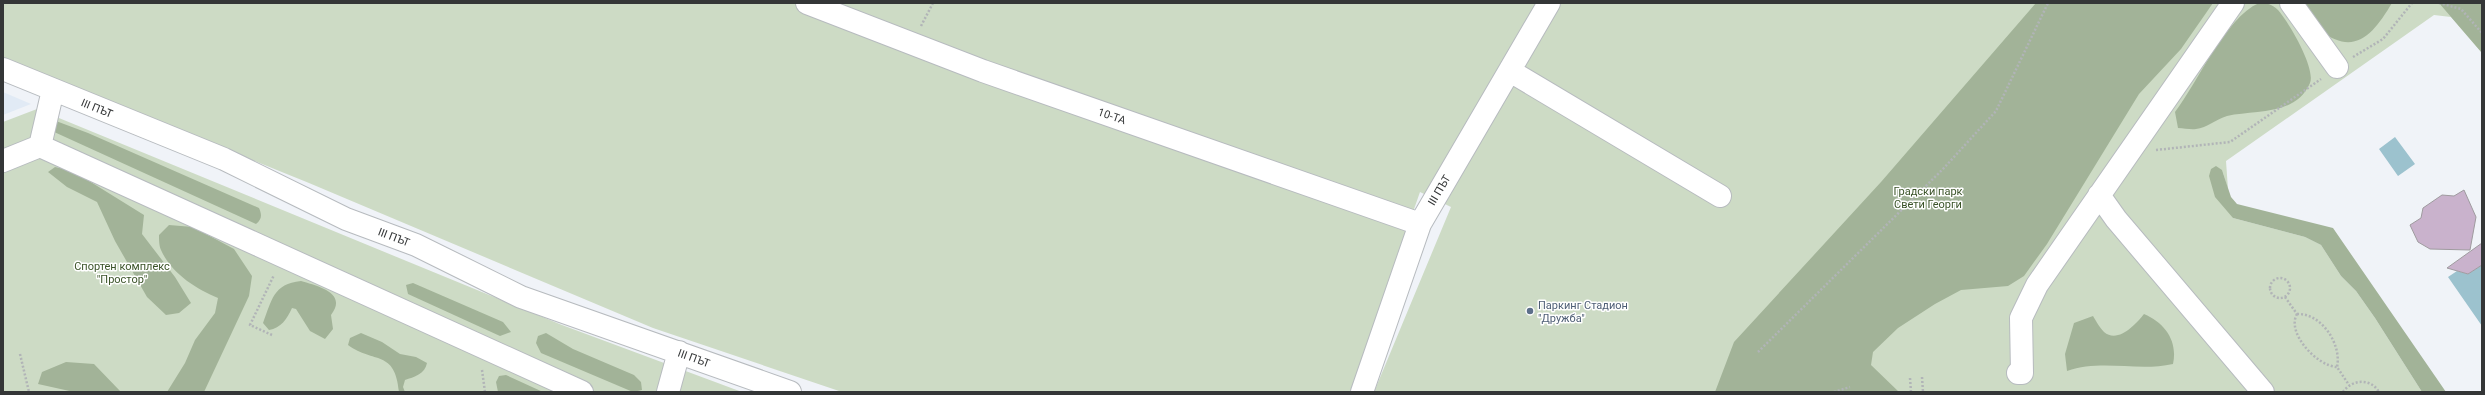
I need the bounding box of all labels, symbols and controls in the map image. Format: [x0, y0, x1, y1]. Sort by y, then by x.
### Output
street label: ІІІ ПЪТ [79, 96, 115, 121]
street label: 10-ТА [1096, 106, 1128, 128]
street label: ІІІ ПЪТ [1425, 172, 1454, 208]
park label: Градски парк Свети Георги [1893, 185, 1963, 211]
street label: ІІІ ПЪТ [376, 225, 412, 250]
park label: Спортен комплекс "Простор" [74, 260, 170, 286]
place label: Паркинг Стадион "Дружба" [1538, 299, 1628, 325]
marker: Паркинг Стадион "Дружба" [1525, 306, 1535, 316]
street label: ІІІ ПЪТ [676, 347, 712, 370]

